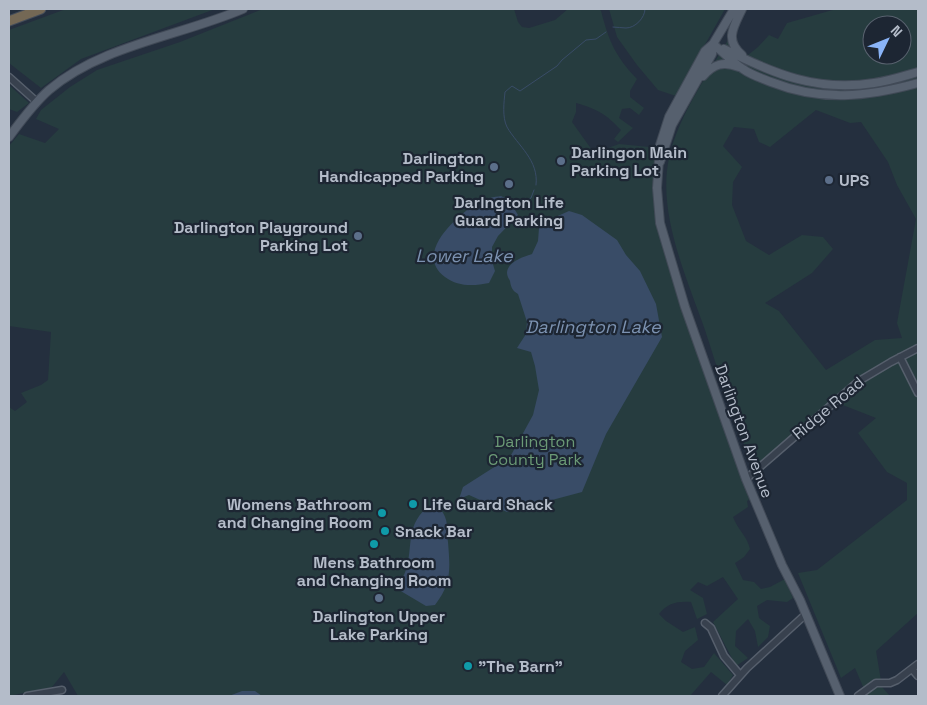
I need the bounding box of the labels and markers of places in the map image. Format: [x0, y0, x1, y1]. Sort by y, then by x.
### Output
place label: Darlingon Main Parking Lot [571, 142, 687, 181]
place label: Darlington Handicapped Parking [319, 148, 484, 187]
marker: Darlingon Main Parking Lot [555, 155, 567, 167]
marker: Darlington Handicapped Parking [488, 161, 500, 173]
place label: UPS [839, 170, 869, 191]
marker: UPS [823, 174, 835, 186]
marker: Darlngton Life Guard Parking [503, 178, 515, 190]
place label: Darlngton Life Guard Parking [454, 192, 564, 231]
place label: Darlington Playground Parking Lot [174, 217, 348, 256]
marker: Darlington Playground Parking Lot [352, 230, 364, 242]
place label: Womens Bathroom and Changing Room [217, 494, 372, 533]
place label: Life Guard Shack [423, 494, 553, 515]
marker: Life Guard Shack [407, 498, 419, 510]
marker: Womens Bathroom and Changing Room [376, 507, 388, 519]
place label: Snack Bar [395, 521, 472, 542]
marker: Snack Bar [379, 525, 391, 537]
marker: Mens Bathroom and Changing Room [368, 538, 380, 550]
place label: Mens Bathroom and Changing Room [297, 552, 451, 591]
marker: Darlington Upper Lake Parking [373, 592, 385, 604]
place label: Darlington Upper Lake Parking [313, 606, 445, 645]
place label: "The Barn" [478, 656, 563, 677]
marker: "The Barn" [462, 660, 474, 672]

